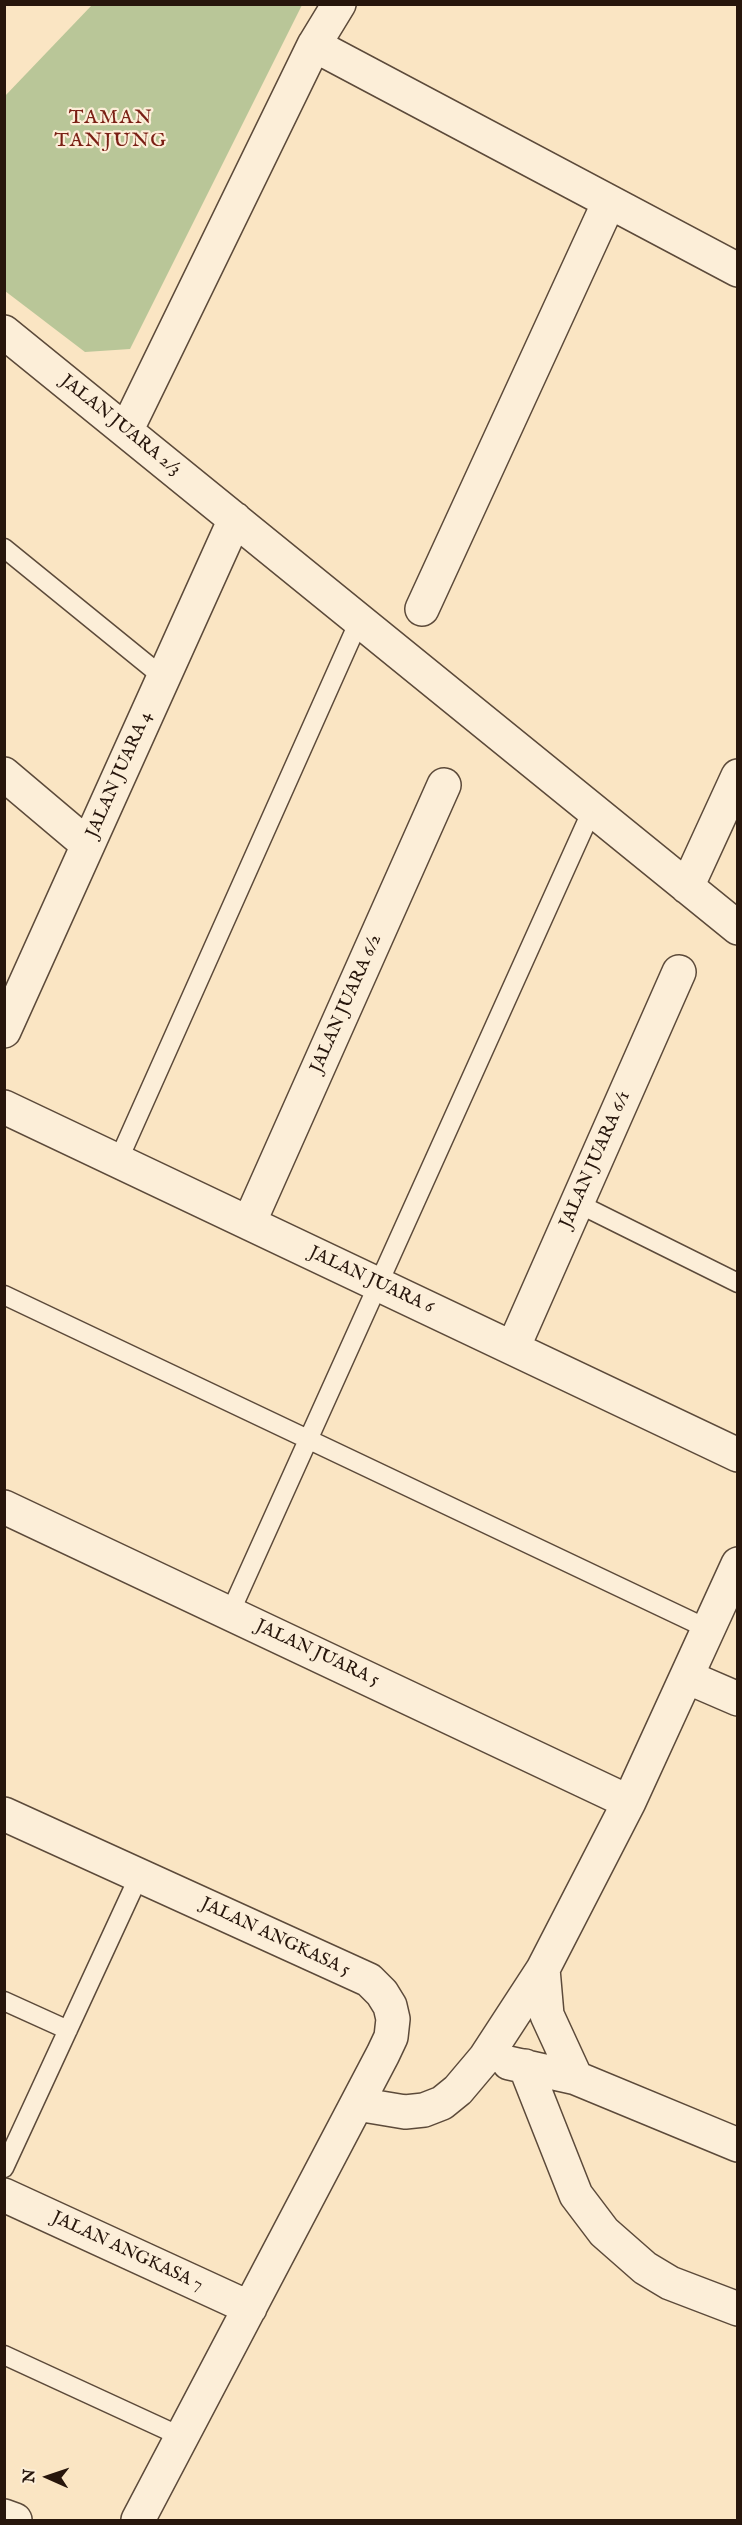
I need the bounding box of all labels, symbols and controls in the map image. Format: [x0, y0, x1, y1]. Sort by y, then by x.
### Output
district label: TAMAN TANJUNG [54, 107, 168, 154]
street label: JALAN JUARA 2/3 [55, 371, 185, 481]
street label: JALAN JUARA 4 [82, 708, 158, 842]
street label: JALAN JUARA 6/2 [307, 931, 387, 1077]
street label: JALAN JUARA 6/1 [556, 1088, 636, 1232]
street label: JALAN JUARA 6 [305, 1243, 437, 1319]
street label: JALAN JUARA 5 [252, 1616, 382, 1692]
street label: JALAN ANGKASA 5 [197, 1894, 353, 1982]
street label: JALAN ANGKASA 7 [48, 2208, 206, 2296]
north arrow [18, 2447, 78, 2507]
text: N [20, 2469, 40, 2483]

